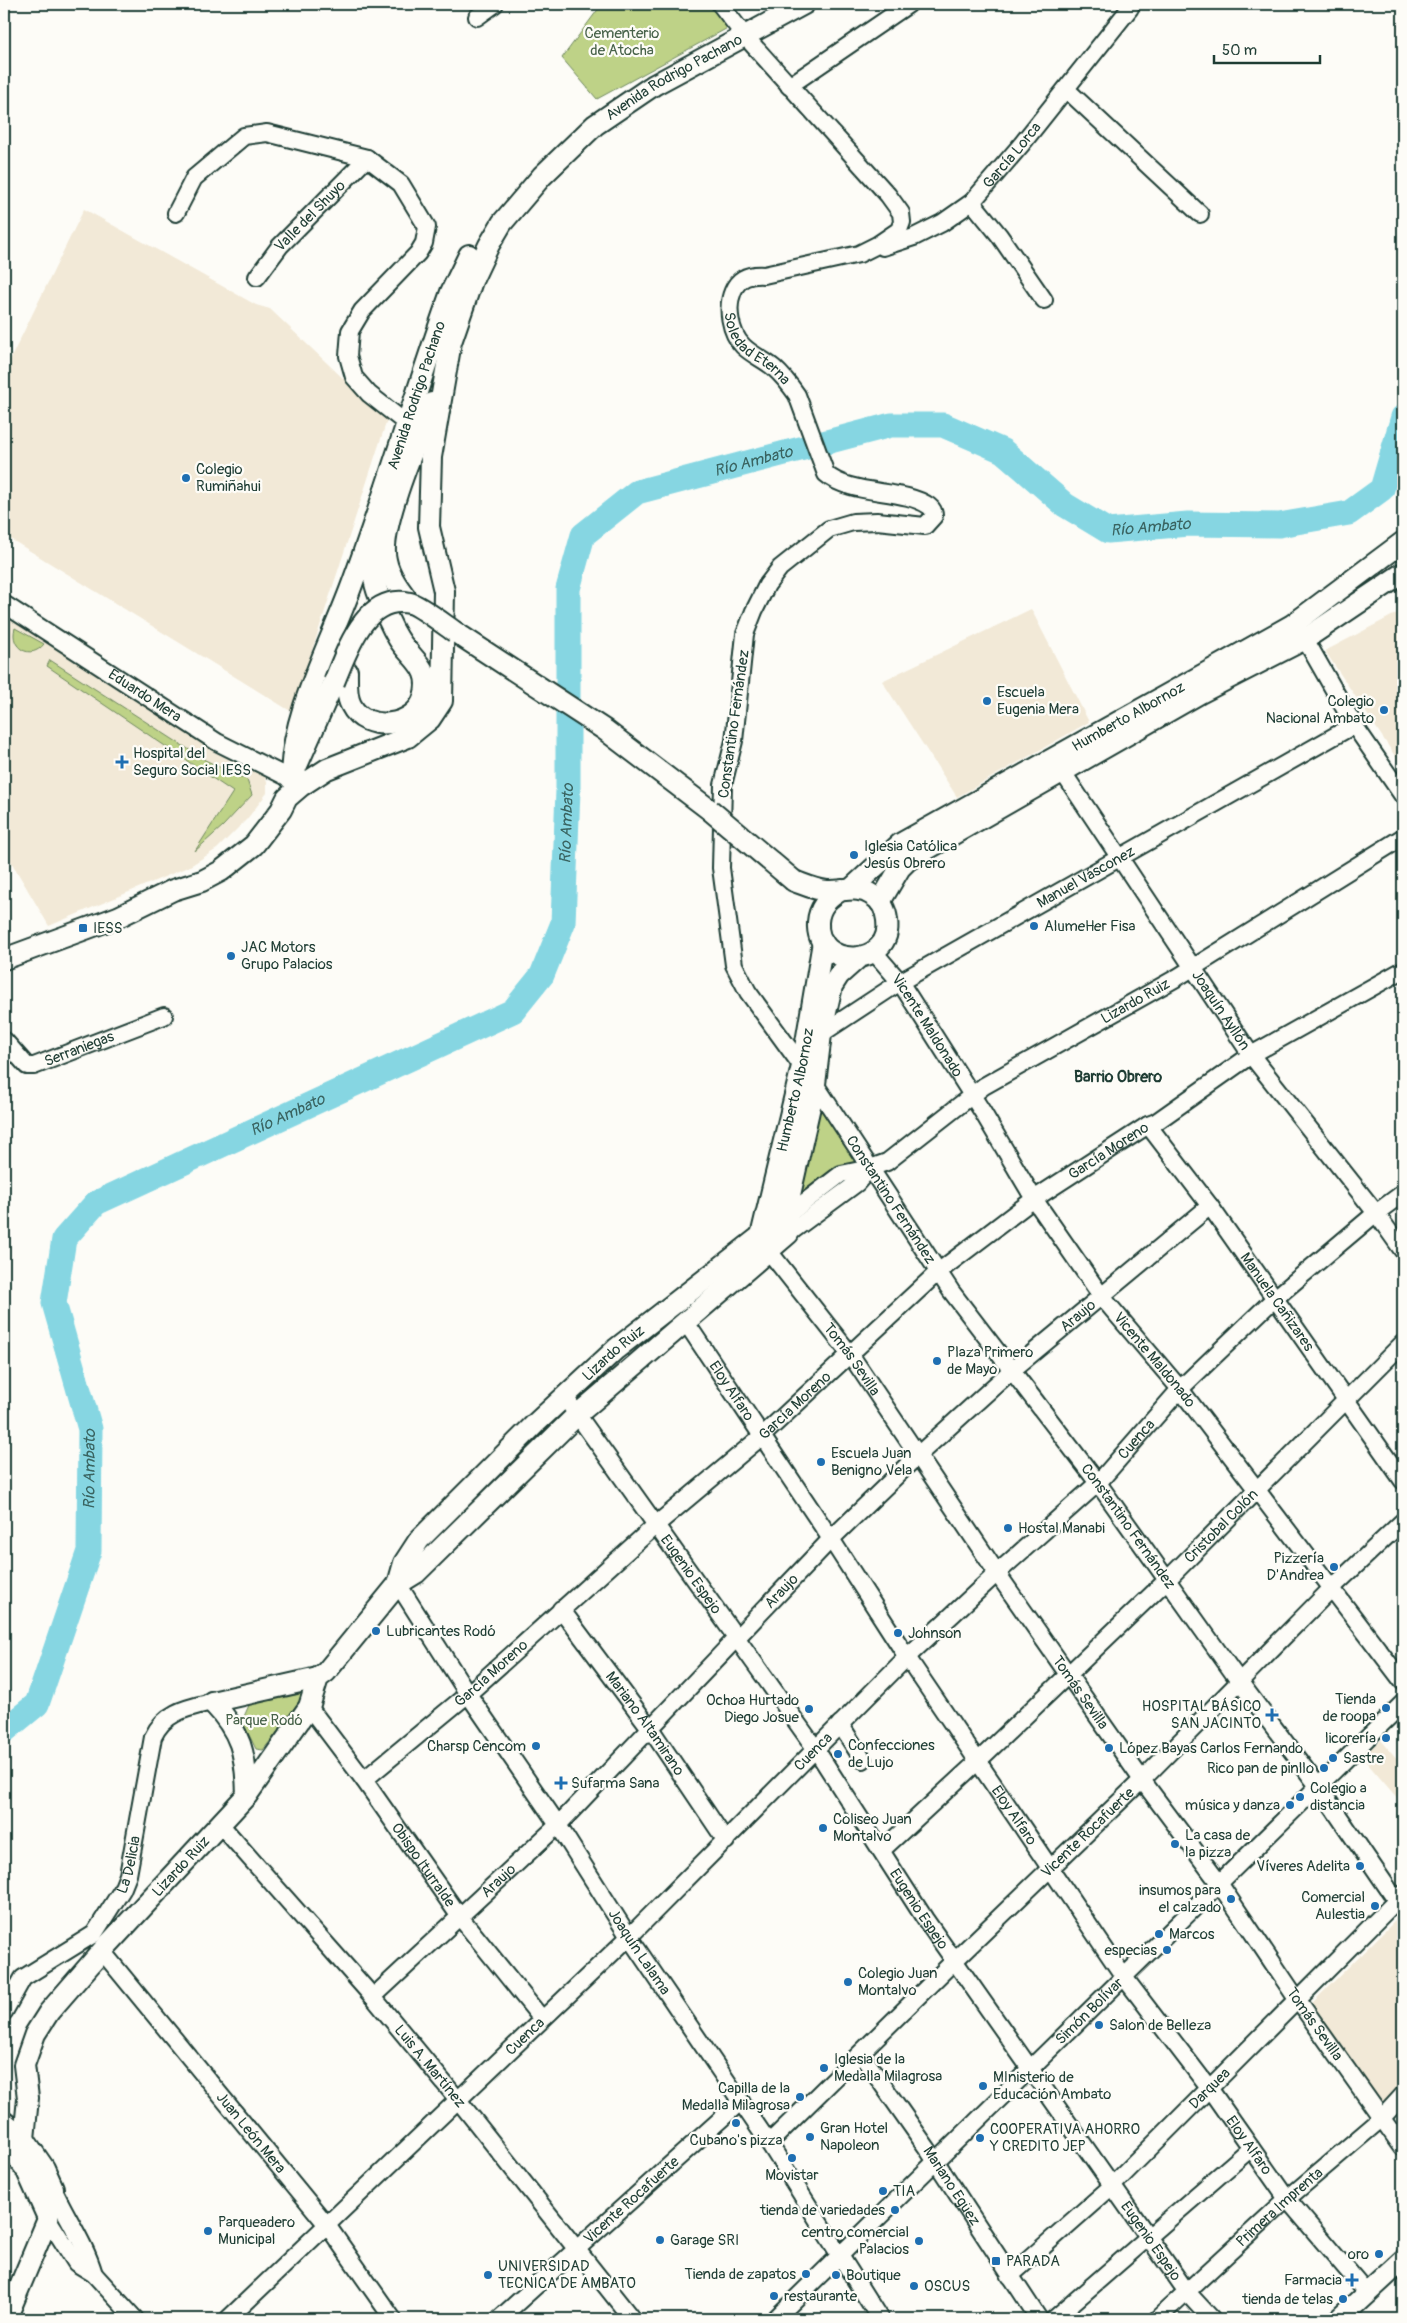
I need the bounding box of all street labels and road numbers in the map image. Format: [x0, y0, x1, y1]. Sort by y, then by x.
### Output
street label: Avenida Rodrigo Pachano [602, 30, 745, 125]
street label: García Lorca [979, 118, 1045, 192]
street label: Valle del Shuyo [270, 176, 349, 256]
street label: Soledad Eterna [720, 311, 795, 388]
street label: Avenida Rodrigo Pachano [383, 318, 450, 472]
street label: Constantino Fernández [714, 648, 754, 799]
street label: Eduardo Mera [105, 665, 185, 726]
street label: Humberto Albornoz [1069, 677, 1188, 756]
street label: Manuel Vásconez [1033, 842, 1138, 912]
street label: Joaquín Ayllón [1188, 966, 1255, 1054]
street label: Vicente Maldonado [888, 970, 967, 1080]
street label: Lizardo Ruiz [1097, 974, 1173, 1028]
street label: Serraniegas [41, 1027, 117, 1071]
street label: Humberto Albornoz [772, 1027, 818, 1154]
street label: García Moreno [1064, 1118, 1152, 1184]
street label: Constantino Fernández [842, 1132, 940, 1268]
street label: Manuela Cañizares [1236, 1249, 1319, 1355]
street label: Araujo [1056, 1295, 1100, 1336]
street label: Vicente Maldonado [1109, 1308, 1200, 1411]
street label: Tomás Sevilla [820, 1319, 885, 1399]
street label: Lizardo Ruiz [578, 1321, 648, 1385]
street label: Eloy Alfaro [705, 1357, 759, 1424]
street label: García Moreno [755, 1367, 835, 1444]
street label: Cuenca [1114, 1415, 1159, 1463]
street label: Constantino Fernández [1077, 1460, 1180, 1593]
street label: Cristobal Colón [1180, 1485, 1262, 1567]
street label: Eugenio Espejo [656, 1531, 726, 1618]
street label: Araujo [760, 1570, 802, 1612]
street label: García Moreno [450, 1635, 532, 1711]
street label: Tomás Sevilla [1048, 1652, 1113, 1733]
street label: Mariano Altamirano [601, 1668, 689, 1779]
street label: Cuenca [790, 1728, 836, 1775]
street label: Eloy Alfaro [987, 1782, 1041, 1849]
street label: Vicente Rocafuerte [1037, 1783, 1139, 1882]
street label: Obispo Iturralde [387, 1819, 460, 1911]
street label: Lizardo Ruiz [148, 1832, 214, 1901]
street label: La Delicia [112, 1834, 144, 1896]
street label: Araujo [477, 1860, 520, 1901]
street label: Eugenio Espejo [886, 1865, 953, 1953]
street label: Joaquín Lalama [604, 1905, 675, 1998]
street label: Simón Bolívar [1051, 1973, 1128, 2048]
street label: Tomás Sevilla [1282, 1984, 1347, 2064]
street label: Cuenca [501, 2013, 548, 2059]
street label: Luis A. Martínez [390, 2021, 470, 2112]
street label: Darquea [1185, 2064, 1234, 2113]
street label: Juan León Mera [212, 2088, 290, 2177]
street label: Eloy Alfaro [1222, 2112, 1276, 2178]
street label: Mariano Egüez [919, 2143, 985, 2229]
street label: Vicente Rocafuerte [580, 2152, 683, 2248]
street label: Primera Imprenta [1232, 2163, 1327, 2251]
street label: Eugenio Espejo [1117, 2197, 1186, 2284]

